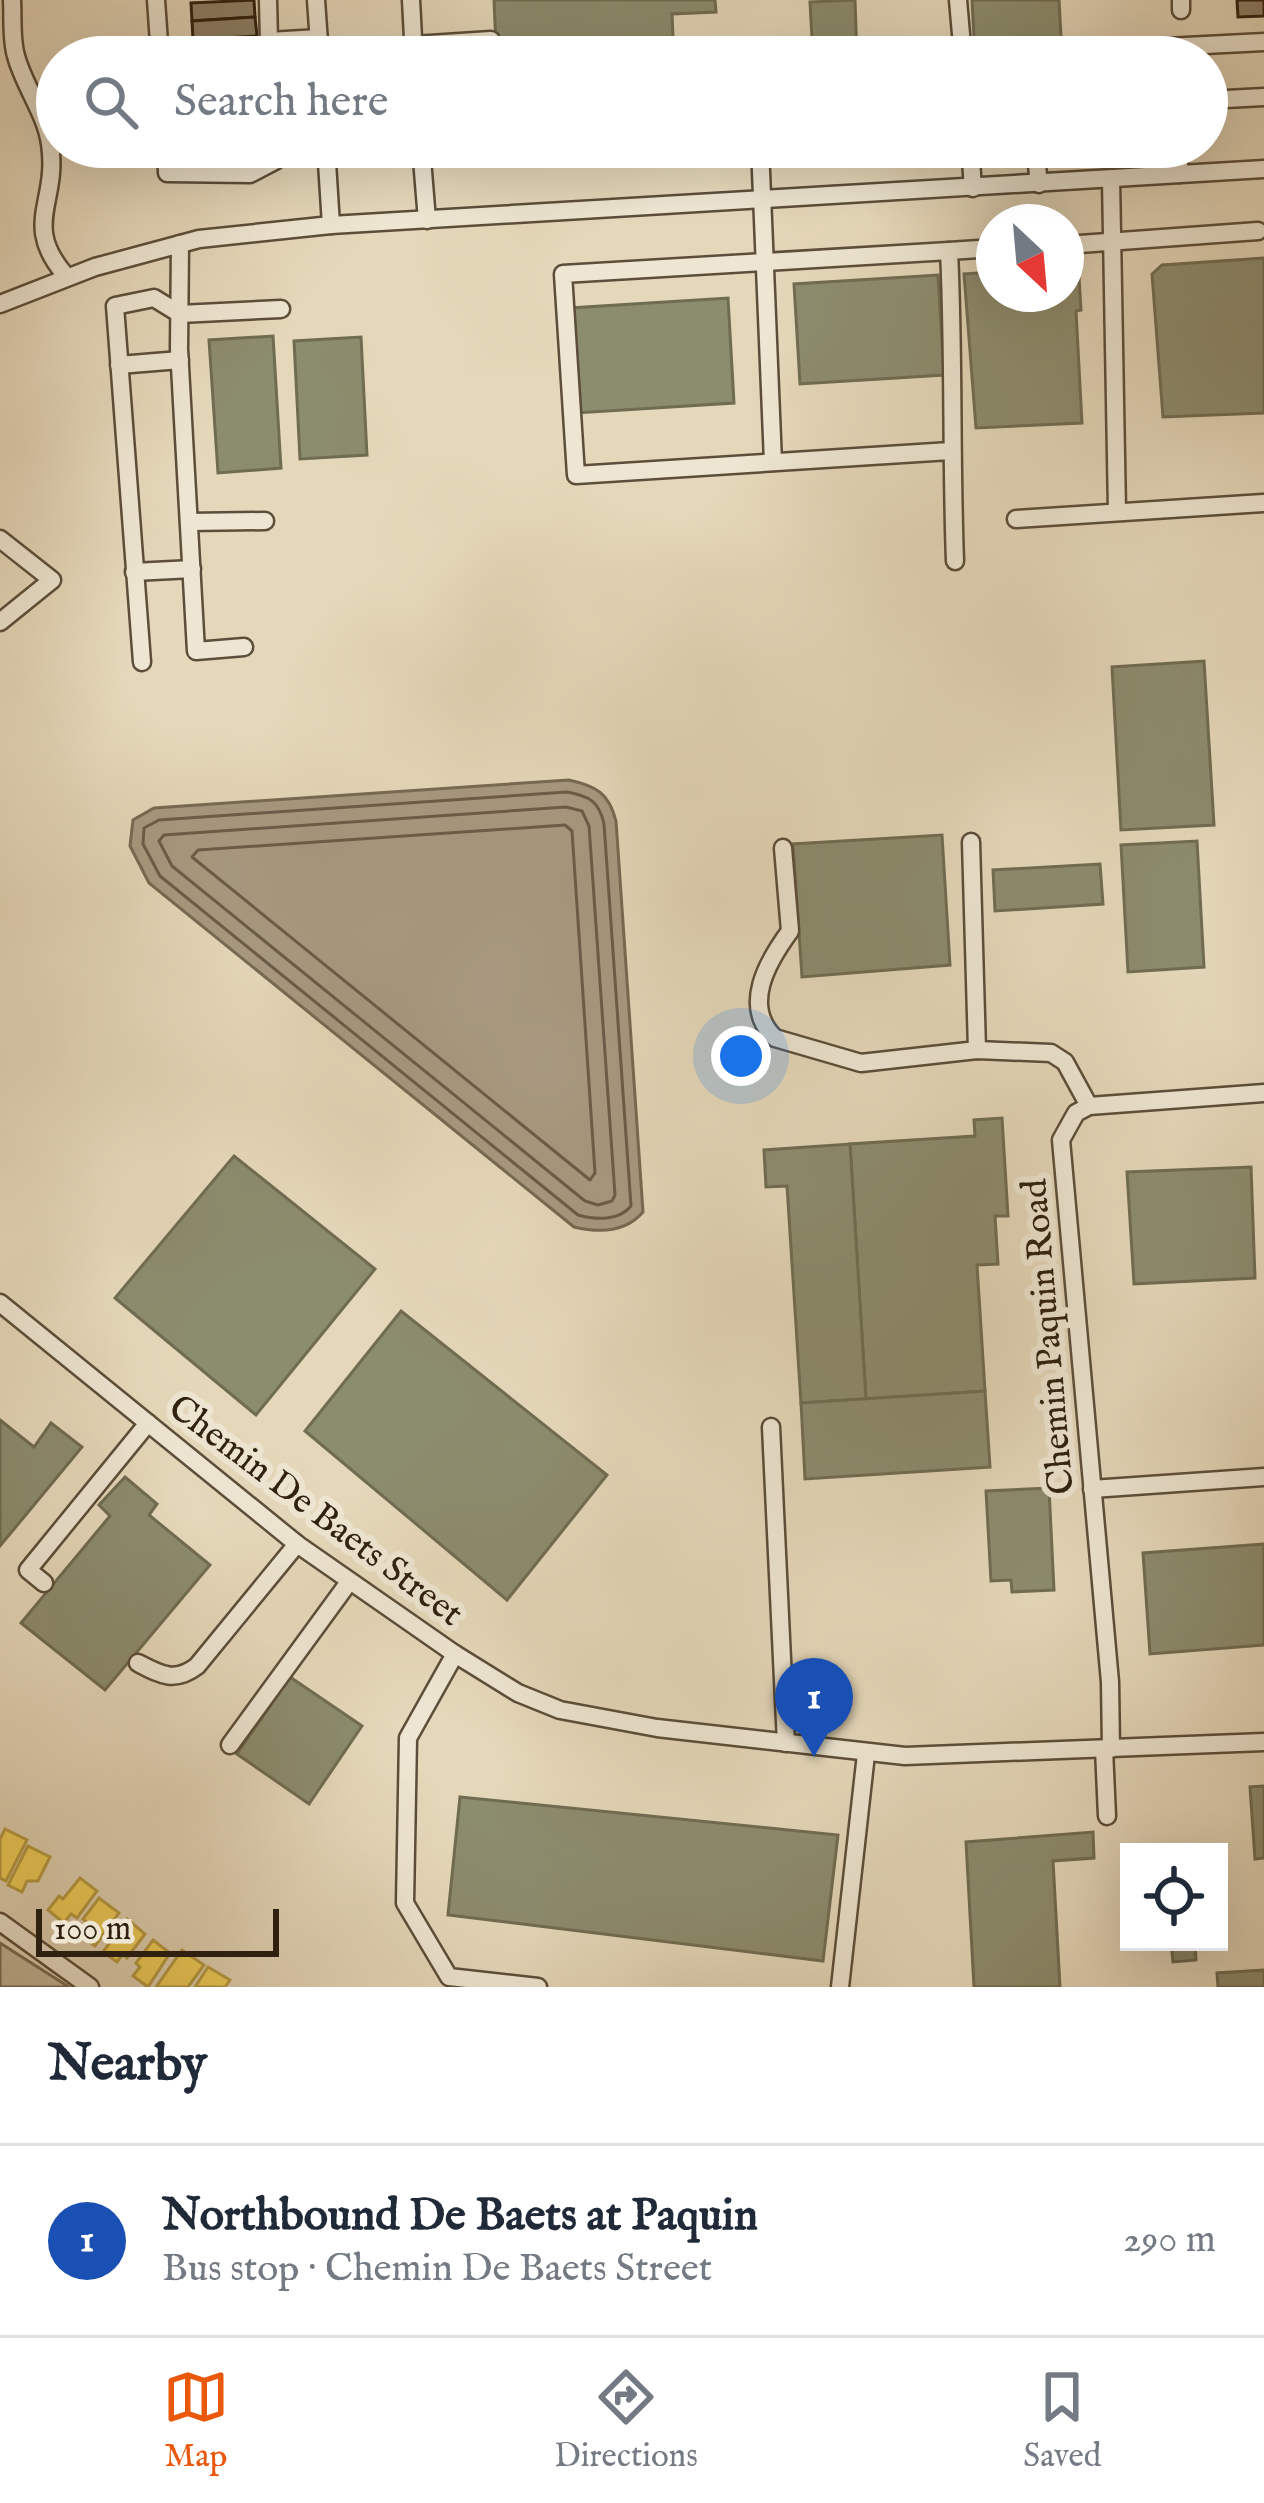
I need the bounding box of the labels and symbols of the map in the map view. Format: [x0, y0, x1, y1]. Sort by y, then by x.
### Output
north arrow [976, 204, 1084, 312]
your location [711, 1026, 771, 1086]
street label: Chemin Paquin Road [1012, 1176, 1086, 1496]
street label: Chemin De Baets Street [159, 1386, 472, 1637]
pin: 1 [775, 1658, 853, 1757]
scale bar [36, 1903, 279, 1956]

